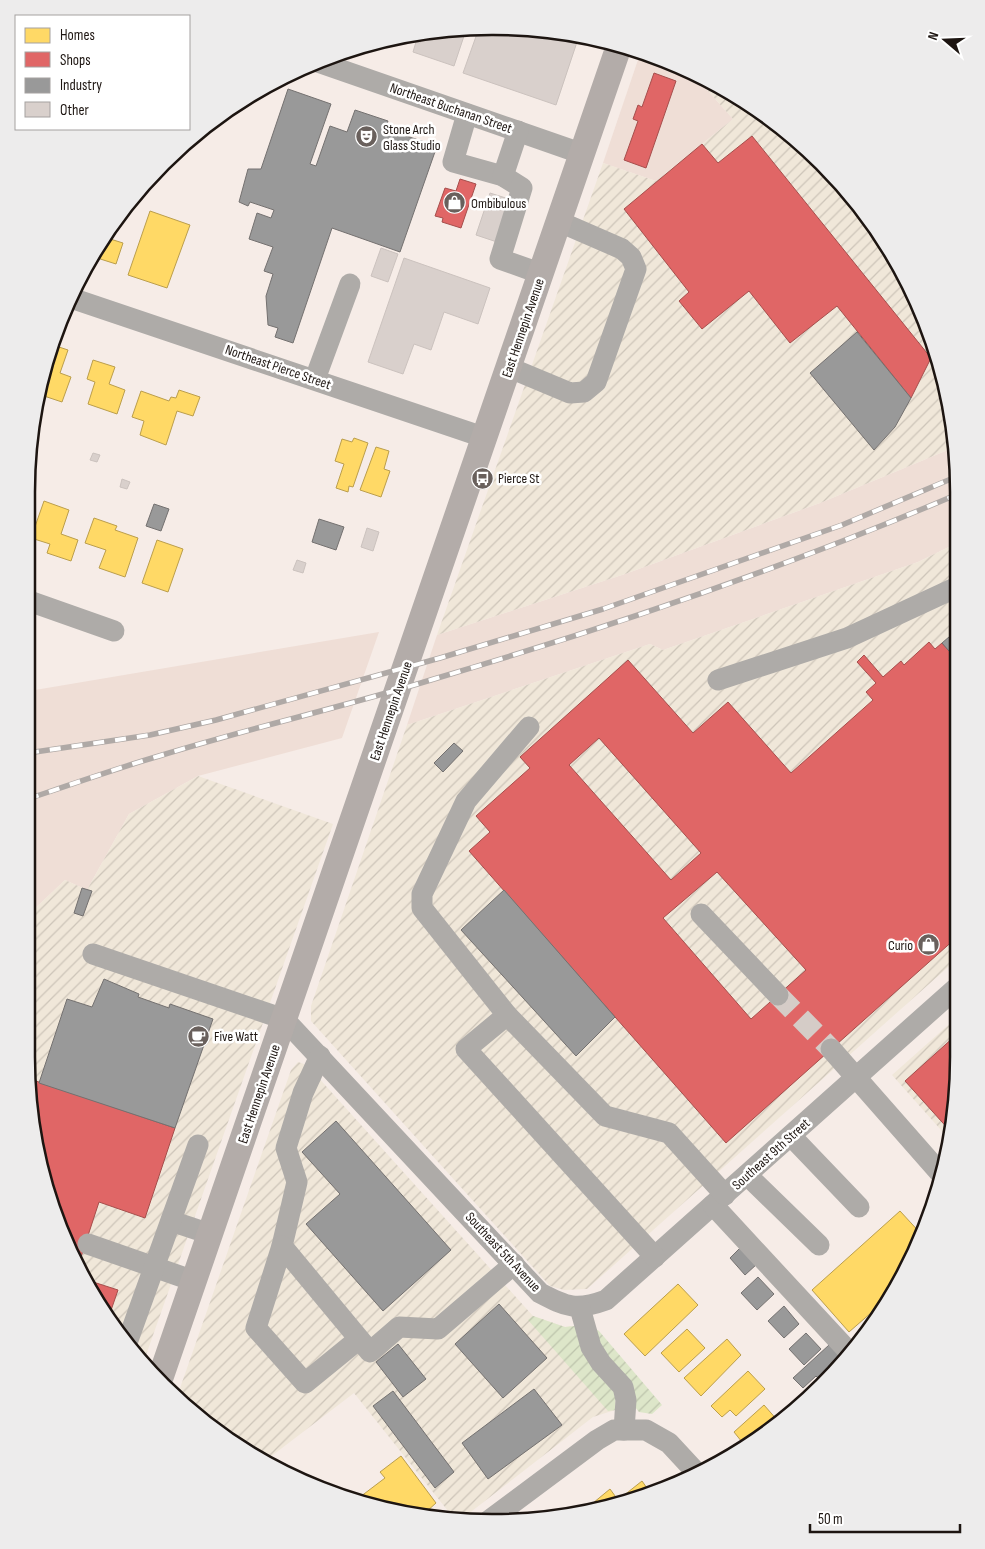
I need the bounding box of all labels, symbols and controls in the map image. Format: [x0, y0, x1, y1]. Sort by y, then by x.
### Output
legend [15, 15, 190, 130]
north arrow [920, 15, 970, 65]
text: Homes [60, 26, 95, 45]
text: N [924, 30, 942, 42]
text: Shops [60, 51, 91, 70]
text: Industry [60, 76, 102, 95]
street label: Northeast Buchanan Street [388, 79, 514, 137]
text: Other [60, 101, 89, 120]
place label: Stone Arch Glass Studio [383, 121, 441, 154]
theatre icon: Stone Arch Glass Studio [355, 125, 379, 149]
shop icon: Ombibulous [443, 191, 467, 215]
place label: Ombibulous [471, 195, 526, 212]
street label: East Hennepin Avenue [498, 276, 548, 380]
street label: Northeast Pierce Street [223, 341, 333, 393]
bus stop icon: Pierce St [470, 466, 494, 490]
place label: Pierce St [498, 470, 540, 487]
street label: East Hennepin Avenue [366, 659, 416, 763]
shop icon: Curio [917, 933, 941, 957]
place label: Curio [888, 937, 913, 954]
cafe icon: Five Watt [186, 1024, 210, 1048]
place label: Five Watt [214, 1028, 258, 1045]
street label: East Hennepin Avenue [234, 1042, 284, 1146]
street label: Southeast 9th Street [729, 1115, 813, 1193]
street label: Southeast 5th Avenue [462, 1209, 544, 1295]
scale bar [810, 1502, 960, 1534]
text: 50 m [818, 1510, 843, 1529]

